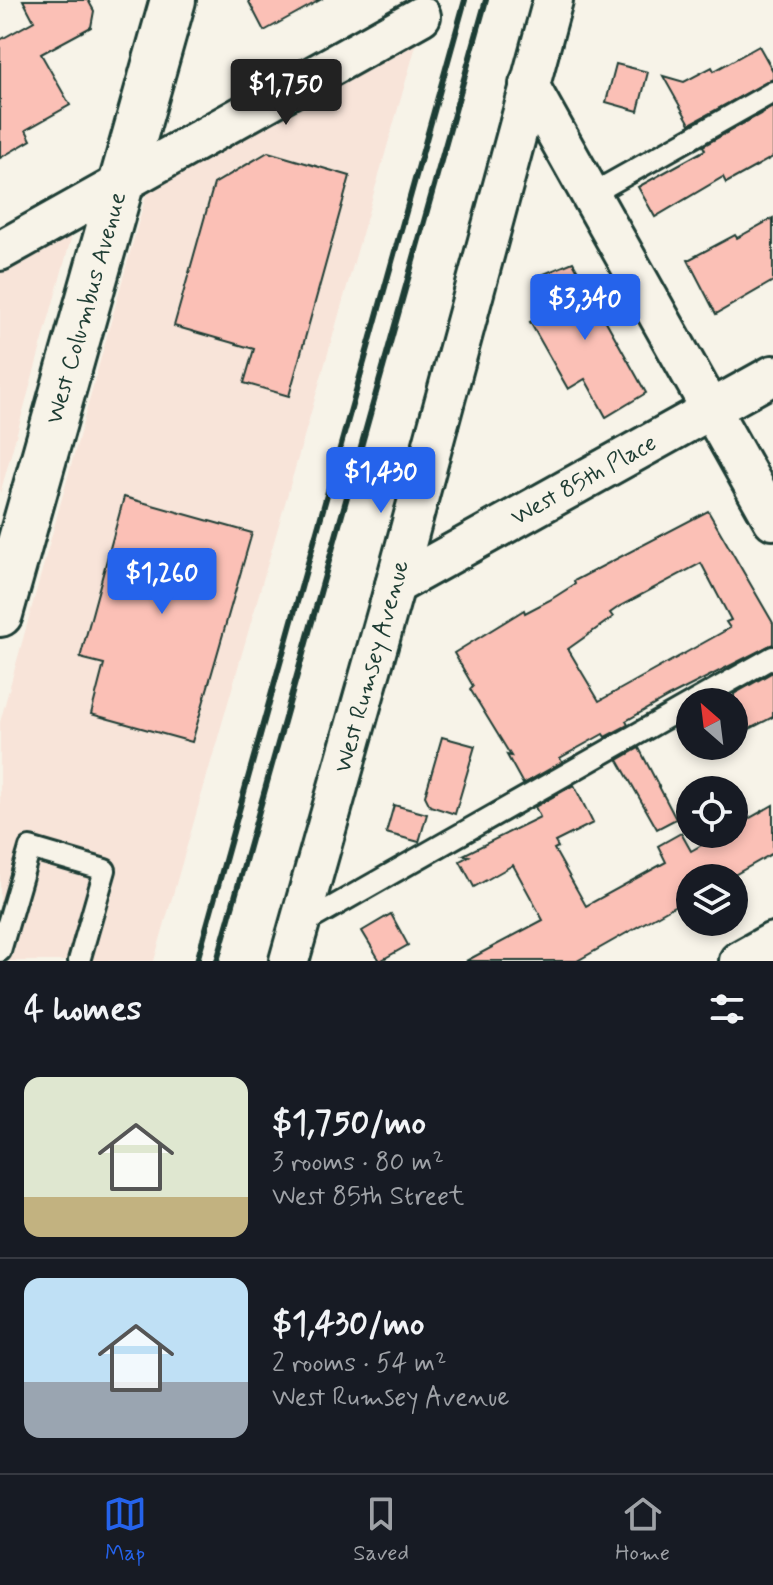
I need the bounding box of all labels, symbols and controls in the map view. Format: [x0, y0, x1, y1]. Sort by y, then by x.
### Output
pin: $1,750 [221, 59, 351, 127]
text: $1,750 [249, 68, 323, 102]
street label: West Columbus Avenue [39, 188, 134, 428]
pin: $3,340 [520, 274, 650, 342]
text: $3,340 [548, 283, 622, 317]
street label: West 85th Place [506, 427, 662, 533]
pin: $1,430 [316, 447, 446, 515]
text: $1,430 [344, 456, 418, 490]
pin: $1,260 [97, 548, 227, 616]
text: $1,260 [125, 557, 199, 591]
street label: West Rumsey Avenue [327, 557, 416, 776]
north arrow [676, 688, 748, 760]
map controls [676, 688, 748, 936]
button: locate [676, 776, 748, 848]
button: layers [676, 864, 748, 936]
text: 4 homes [24, 987, 142, 1032]
icon: filters [705, 987, 749, 1031]
text: $1,750/mo [272, 1101, 426, 1146]
icon: home [88, 1109, 184, 1205]
text: 3 rooms · 80 m² [272, 1146, 444, 1180]
text: West 85th Street [272, 1180, 464, 1214]
text: $1,430/mo [272, 1302, 425, 1347]
icon: home [88, 1310, 184, 1406]
text: 2 rooms · 54 m² [272, 1347, 447, 1381]
text: West Rumsey Avenue [272, 1381, 510, 1415]
tab: Map [103, 1492, 147, 1568]
tab: Saved [353, 1492, 409, 1568]
tab: Home [615, 1492, 670, 1568]

